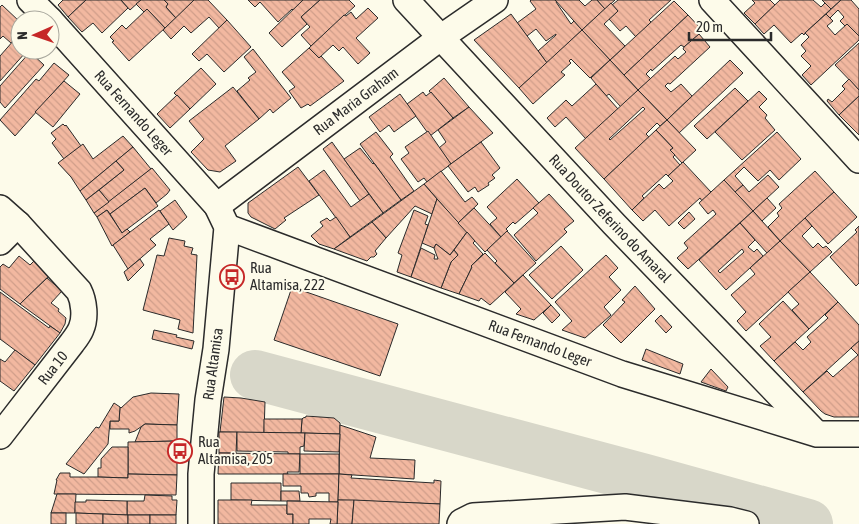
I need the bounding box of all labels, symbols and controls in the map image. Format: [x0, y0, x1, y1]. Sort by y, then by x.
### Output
north arrow [10, 10, 60, 60]
scale bar [689, 10, 772, 42]
text: 20 m [696, 18, 723, 35]
text: N [14, 31, 30, 40]
street label: Rua Maria Graham [310, 63, 402, 138]
street label: Rua Fernando Leger [91, 67, 177, 159]
street label: Rua Doutor Zeferino do Amaral [546, 151, 675, 286]
place label: Rua Altamisa, 222 [250, 259, 325, 293]
bus stop icon: Rua Altamisa, 222 [219, 264, 245, 290]
street label: Rua Fernando Leger [486, 316, 595, 370]
street label: Rua Altamisa [199, 327, 226, 401]
street label: Rua 10 [34, 348, 71, 388]
place label: Rua Altamisa, 205 [198, 433, 273, 467]
bus stop icon: Rua Altamisa, 205 [167, 438, 193, 464]

